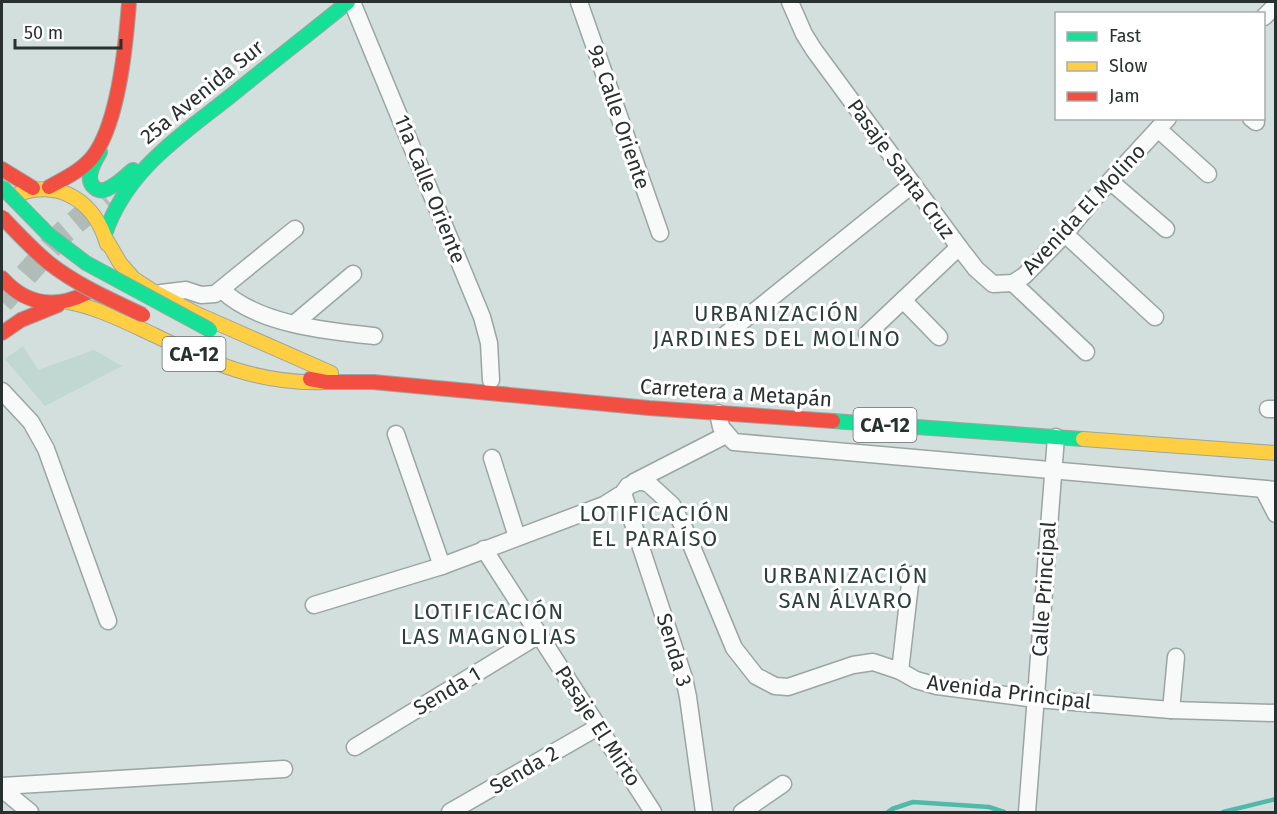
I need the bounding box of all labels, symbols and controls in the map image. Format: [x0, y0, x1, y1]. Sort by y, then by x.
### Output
scale bar [15, 12, 122, 50]
legend [1055, 12, 1265, 120]
text: 50 m [24, 22, 63, 44]
text: Fast [1109, 25, 1142, 47]
street label: 25a Avenida Sur [135, 34, 269, 150]
street label: 9a Calle Oriente [582, 41, 656, 193]
text: Slow [1109, 55, 1148, 77]
text: Jam [1109, 85, 1140, 107]
street label: Pasaje Santa Cruz [842, 94, 960, 244]
street label: 11a Calle Oriente [388, 111, 472, 267]
street label: Avenida El Molino [1017, 138, 1151, 280]
district label: URBANIZACIÓN JARDINES DEL MOLINO [653, 300, 901, 352]
road number: CA-12 [162, 337, 226, 371]
street label: Carretera a Metapán [639, 373, 833, 413]
road number: CA-12 [854, 408, 916, 442]
district label: LOTIFICACIÓN EL PARAÍSO [579, 500, 731, 552]
street label: Calle Principal [1026, 520, 1062, 658]
district label: URBANIZACIÓN SAN ÁLVARO [763, 562, 929, 614]
district label: LOTIFICACIÓN LAS MAGNOLIAS [401, 598, 577, 650]
street label: Senda 3 [651, 610, 697, 690]
street label: Senda 1 [409, 661, 485, 721]
street label: Pasaje El Mirto [549, 661, 647, 791]
street label: Avenida Principal [925, 669, 1093, 715]
street label: Senda 2 [485, 740, 563, 800]

